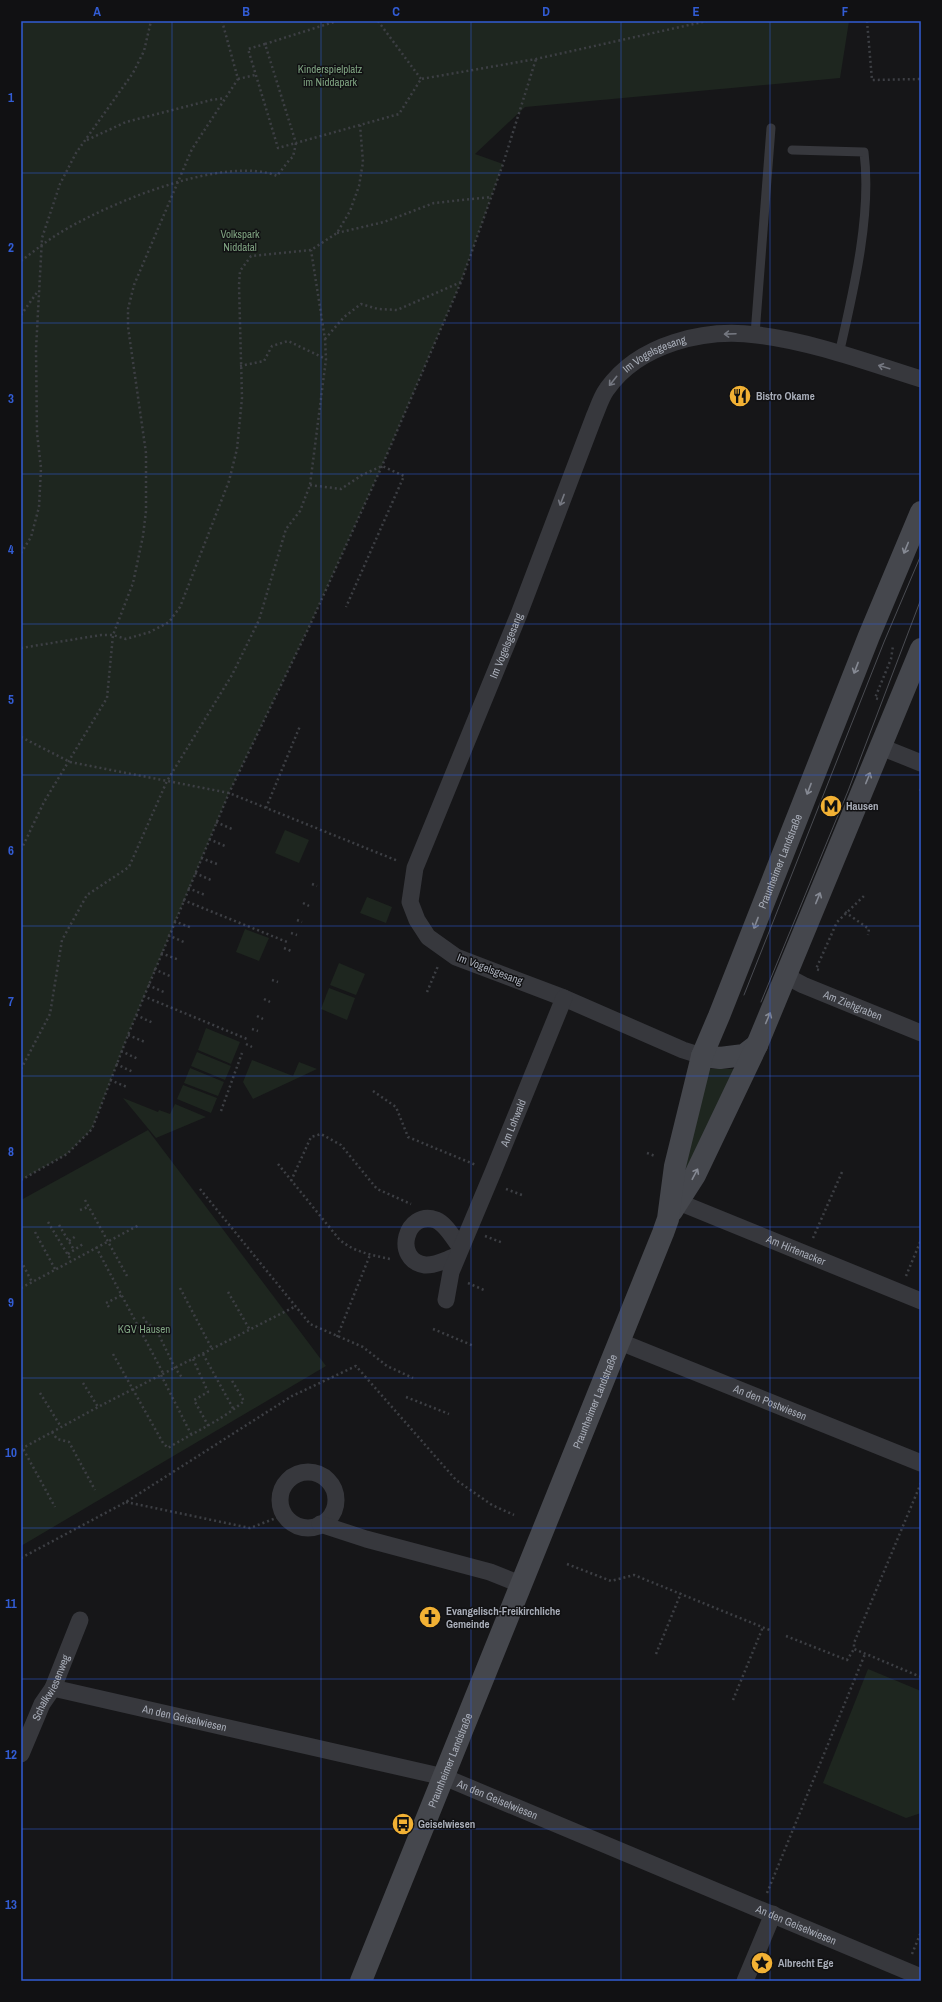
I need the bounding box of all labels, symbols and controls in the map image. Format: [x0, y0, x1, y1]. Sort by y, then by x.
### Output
text: A [93, 3, 101, 20]
text: B [242, 3, 250, 20]
text: C [392, 3, 400, 20]
text: D [542, 3, 550, 20]
text: E [692, 3, 700, 20]
text: F [842, 3, 849, 20]
park label: Kinderspielplatz im Niddapark [298, 62, 363, 89]
text: 1 [8, 89, 14, 106]
park label: Volkspark Niddatal [220, 227, 260, 254]
text: 2 [8, 239, 14, 256]
one-way arrow [724, 330, 737, 338]
street label: Im Vogelsgesang [620, 332, 687, 375]
one-way arrow [877, 363, 890, 370]
one-way arrow [609, 376, 618, 387]
restaurant icon: Bistro Okame [727, 383, 753, 409]
place label: Bistro Okame [756, 389, 815, 403]
text: 3 [8, 390, 14, 407]
one-way arrow [557, 494, 565, 506]
text: 4 [8, 541, 14, 558]
one-way arrow [902, 541, 910, 553]
street label: Im Vogelsgesang [486, 611, 526, 680]
one-way arrow [852, 661, 860, 673]
text: 5 [8, 691, 14, 708]
one-way arrow [865, 773, 872, 785]
one-way arrow [804, 782, 812, 794]
metro station icon: Hausen [818, 793, 844, 819]
place label: Hausen [846, 799, 879, 813]
street label: Praunheimer Landstraße [755, 812, 805, 911]
text: 6 [8, 842, 14, 859]
one-way arrow [815, 893, 822, 905]
one-way arrow [751, 916, 759, 928]
street label: Im Vogelsgesang [455, 950, 525, 988]
street label: Am Ziehgraben [820, 987, 884, 1023]
text: 7 [8, 993, 14, 1010]
one-way arrow [765, 1013, 773, 1025]
street label: Am Lohwald [497, 1097, 529, 1149]
text: 8 [8, 1143, 14, 1160]
one-way arrow [692, 1168, 699, 1180]
street label: Am Hirtenacker [763, 1231, 828, 1268]
text: 9 [8, 1294, 14, 1311]
park label: KGV Hausen [118, 1322, 170, 1336]
street label: Praunheimer Landstraße [570, 1352, 620, 1451]
street label: An den Postwiesen [730, 1381, 809, 1423]
text: 10 [5, 1444, 17, 1461]
text: 11 [5, 1595, 17, 1612]
church icon: Evangelisch-Freikirchliche Gemeinde [417, 1604, 443, 1630]
place label: Evangelisch-Freikirchliche Gemeinde [446, 1604, 560, 1631]
street label: Schalkwiesenweg [29, 1652, 73, 1723]
street label: An den Geiselwiesen [140, 1701, 228, 1734]
street label: Praunheimer Landstraße [425, 1711, 475, 1810]
text: 12 [5, 1746, 17, 1763]
street label: An den Geiselwiesen [454, 1776, 540, 1823]
bus stop icon: Geiselwiesen [390, 1811, 416, 1837]
place label: Geiselwiesen [418, 1817, 475, 1831]
text: 13 [5, 1896, 17, 1913]
street label: An den Geiselwiesen [753, 1901, 839, 1948]
place icon: Albrecht Ege [749, 1950, 775, 1976]
place label: Albrecht Ege [778, 1956, 834, 1970]

